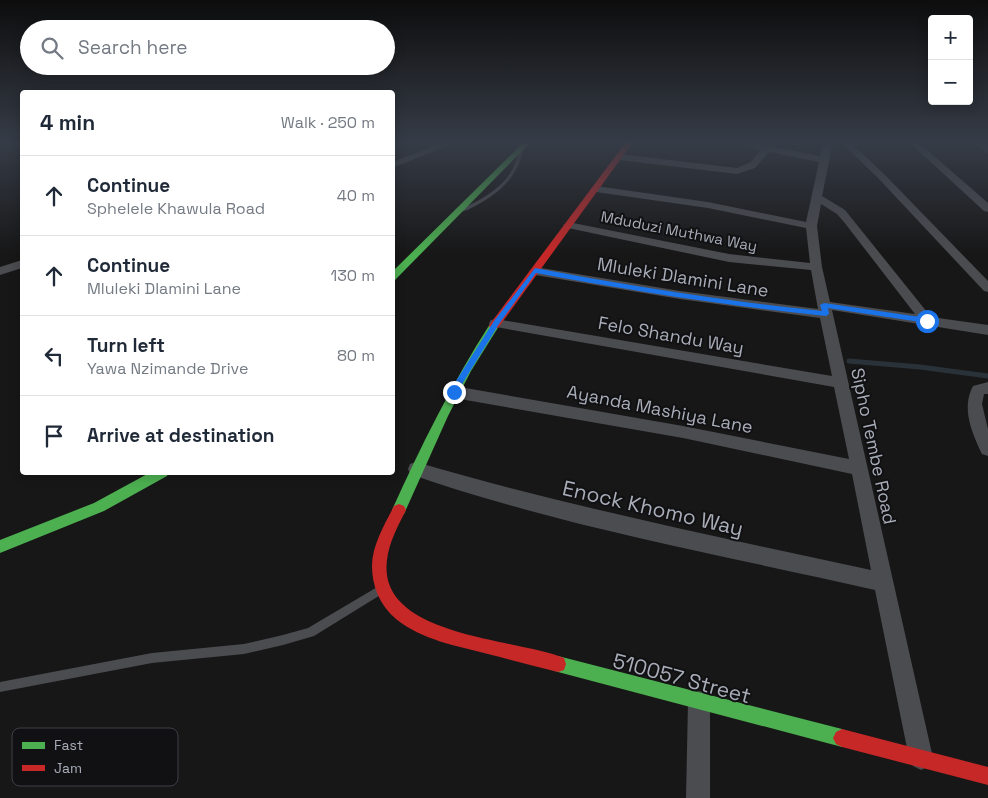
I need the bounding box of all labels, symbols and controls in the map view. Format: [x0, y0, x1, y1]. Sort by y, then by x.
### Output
map controls [928, 15, 973, 105]
button: + [928, 15, 973, 60]
search box [20, 20, 395, 75]
icon: search [38, 34, 66, 62]
text: Search here [78, 35, 188, 60]
button: − [928, 60, 973, 105]
text: 4 min [40, 109, 95, 136]
text: Walk · 250 m [281, 112, 375, 133]
text: Continue [87, 173, 170, 198]
icon: ahead [40, 182, 68, 210]
text: 40 m [337, 185, 375, 206]
text: Sphelele Khawula Road [87, 198, 265, 219]
street label: Mduduzi Muthwa Way [599, 207, 759, 255]
street label: Mluleki Dlamini Lane [596, 252, 770, 302]
text: Continue [87, 253, 170, 278]
icon: ahead [40, 262, 68, 290]
text: 130 m [331, 265, 375, 286]
text: Mluleki Dlamini Lane [87, 278, 241, 299]
route start [916, 310, 939, 333]
street label: Felo Shandu Way [596, 311, 746, 359]
text: Turn left [87, 333, 165, 358]
icon: left [40, 342, 68, 370]
text: 80 m [337, 345, 375, 366]
text: Yawa Nzimande Drive [87, 358, 248, 379]
street label: Sipho Tembe Road [846, 366, 902, 526]
street label: Ayanda Mashiya Lane [565, 380, 755, 438]
route end [443, 381, 466, 404]
icon: arrive [40, 422, 68, 450]
text: Arrive at destination [87, 423, 275, 448]
street label: Enock Khomo Way [560, 474, 746, 542]
street label: 510057 Street [610, 647, 754, 709]
legend [12, 728, 178, 786]
text: Fast [54, 736, 83, 754]
text: Jam [54, 759, 82, 777]

